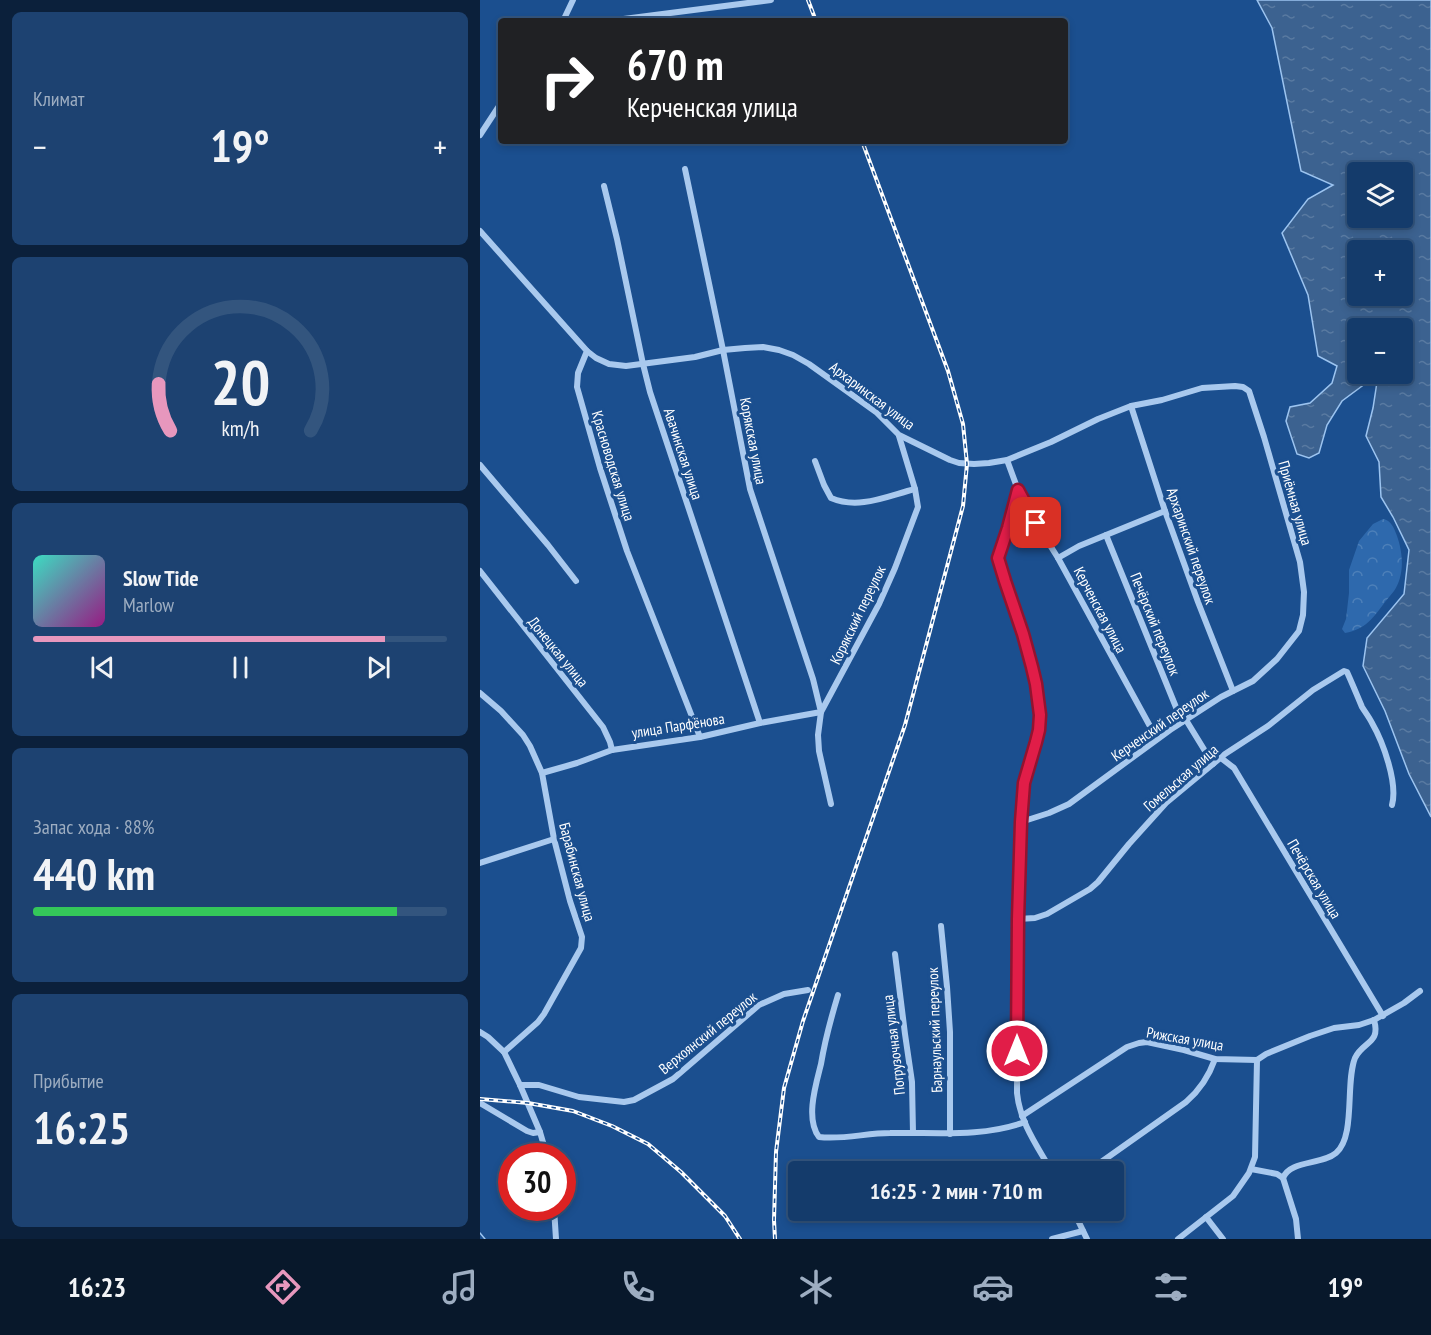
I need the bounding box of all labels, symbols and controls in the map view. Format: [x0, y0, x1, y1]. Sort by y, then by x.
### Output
text: 670 m [627, 37, 724, 92]
icon: right [528, 42, 606, 120]
text: Климат [33, 86, 84, 112]
text: Керченская улица [627, 90, 798, 124]
text: 19° [210, 116, 270, 174]
text: − [33, 125, 47, 168]
text: + [433, 125, 447, 168]
map controls [1347, 162, 1413, 384]
button: layers [1347, 162, 1413, 228]
button: + [1347, 240, 1413, 306]
button: − [1347, 318, 1413, 384]
text: 20 [210, 341, 270, 422]
street label: Архаринская улица [826, 357, 919, 434]
street label: Корякская улица [736, 396, 771, 486]
street label: Авачинская улица [660, 406, 707, 502]
street label: Красноводская улица [588, 408, 639, 523]
text: km/h [221, 415, 259, 443]
street label: Приёмная улица [1274, 458, 1317, 547]
street label: Архаринский переулок [1163, 485, 1220, 607]
pin [1010, 497, 1061, 548]
icon: arrive [1019, 506, 1052, 539]
street label: Корякский переулок [825, 562, 890, 667]
street label: Керченская улица [1070, 563, 1131, 656]
text: Slow Tide [123, 564, 199, 592]
street label: Печёрский переулок [1126, 570, 1185, 678]
text: Marlow [123, 592, 174, 618]
street label: Донецкая улица [524, 613, 593, 691]
icon: previous [86, 651, 119, 684]
icon: pause [224, 651, 257, 684]
icon: next [362, 651, 395, 684]
street label: Керченский переулок [1107, 684, 1212, 765]
street label: улица Парфёнова [630, 709, 726, 742]
street label: Гомельская улица [1139, 740, 1222, 815]
text: Запас хода · 88% [33, 814, 154, 840]
street label: Барабинская улица [555, 820, 600, 923]
street label: Печёрская улица [1283, 835, 1346, 922]
text: 440 km [33, 844, 155, 902]
street label: Барнаульский переулок [923, 967, 946, 1093]
street label: Верхоянский переулок [655, 987, 761, 1078]
street label: Погрузочная улица [878, 994, 909, 1096]
position arrow [985, 1019, 1049, 1083]
street label: Рижская улица [1145, 1022, 1225, 1055]
text: Прибытие [33, 1068, 104, 1094]
text: 16:25 [33, 1098, 130, 1156]
speed limit sign: 30 [498, 1143, 576, 1221]
text: 16:25 · 2 мин · 710 m [870, 1177, 1042, 1205]
icon: directions [262, 1266, 304, 1308]
icon: music [439, 1266, 481, 1308]
icon: phone [617, 1266, 659, 1308]
icon: climate [795, 1266, 837, 1308]
icon: car [972, 1266, 1014, 1308]
icon: filters [1150, 1266, 1192, 1308]
text: 16:23 [68, 1270, 126, 1304]
text: 19° [1327, 1270, 1363, 1304]

